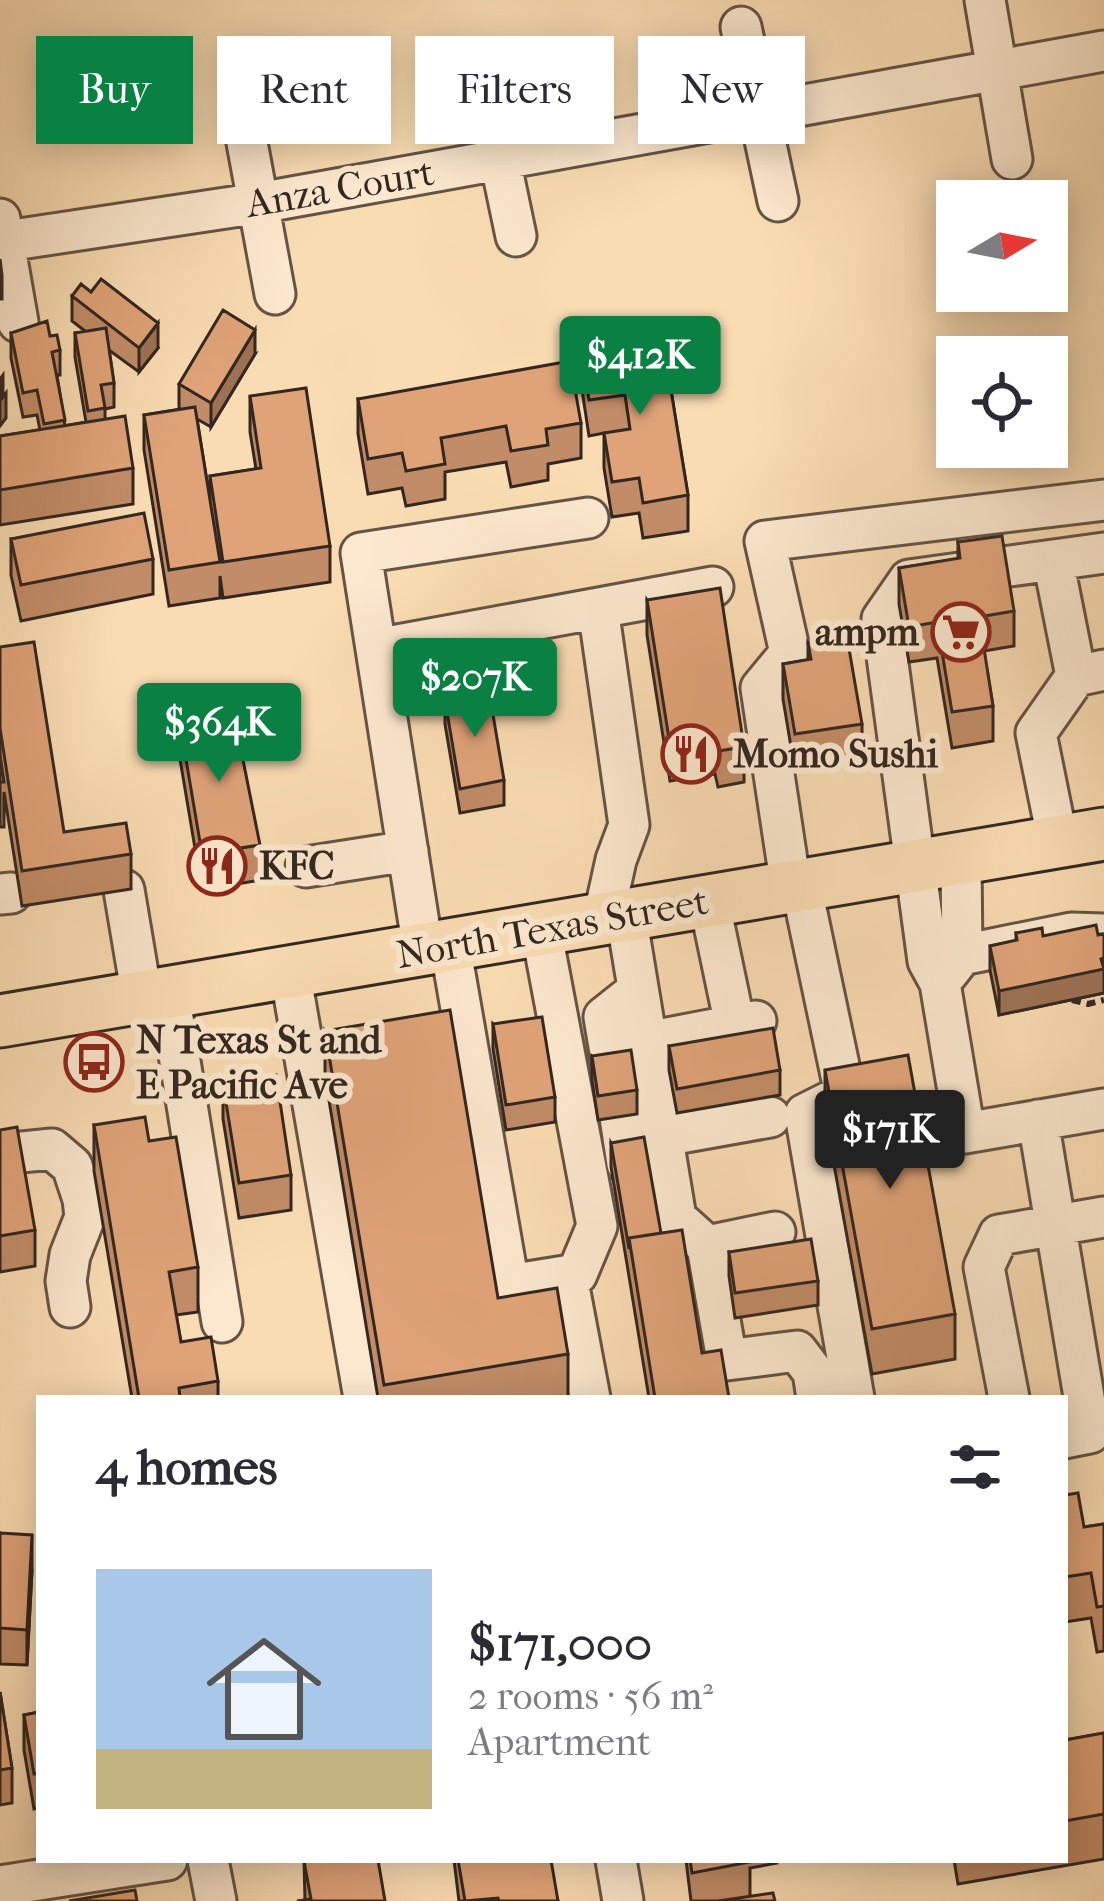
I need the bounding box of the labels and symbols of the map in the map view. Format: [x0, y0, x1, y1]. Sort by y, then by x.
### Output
street label: Anza Court [240, 149, 438, 227]
north arrow [936, 180, 1068, 312]
pin: $412K [556, 316, 724, 418]
supermarket icon: ampm [930, 601, 992, 663]
place label: ampm [815, 609, 920, 655]
pin: $207K [391, 638, 559, 740]
pin: $364K [135, 683, 303, 785]
restaurant icon: Momo Sushi [660, 723, 722, 785]
place label: Momo Sushi [733, 731, 938, 777]
restaurant icon: KFC [186, 835, 248, 897]
place label: KFC [259, 843, 335, 889]
street label: North Texas Street [393, 878, 711, 978]
place label: N Texas St and E Pacific Ave [136, 1017, 383, 1108]
bus stop icon: N Texas St and E Pacific Ave [63, 1031, 125, 1093]
pin: $171K [806, 1090, 974, 1192]

